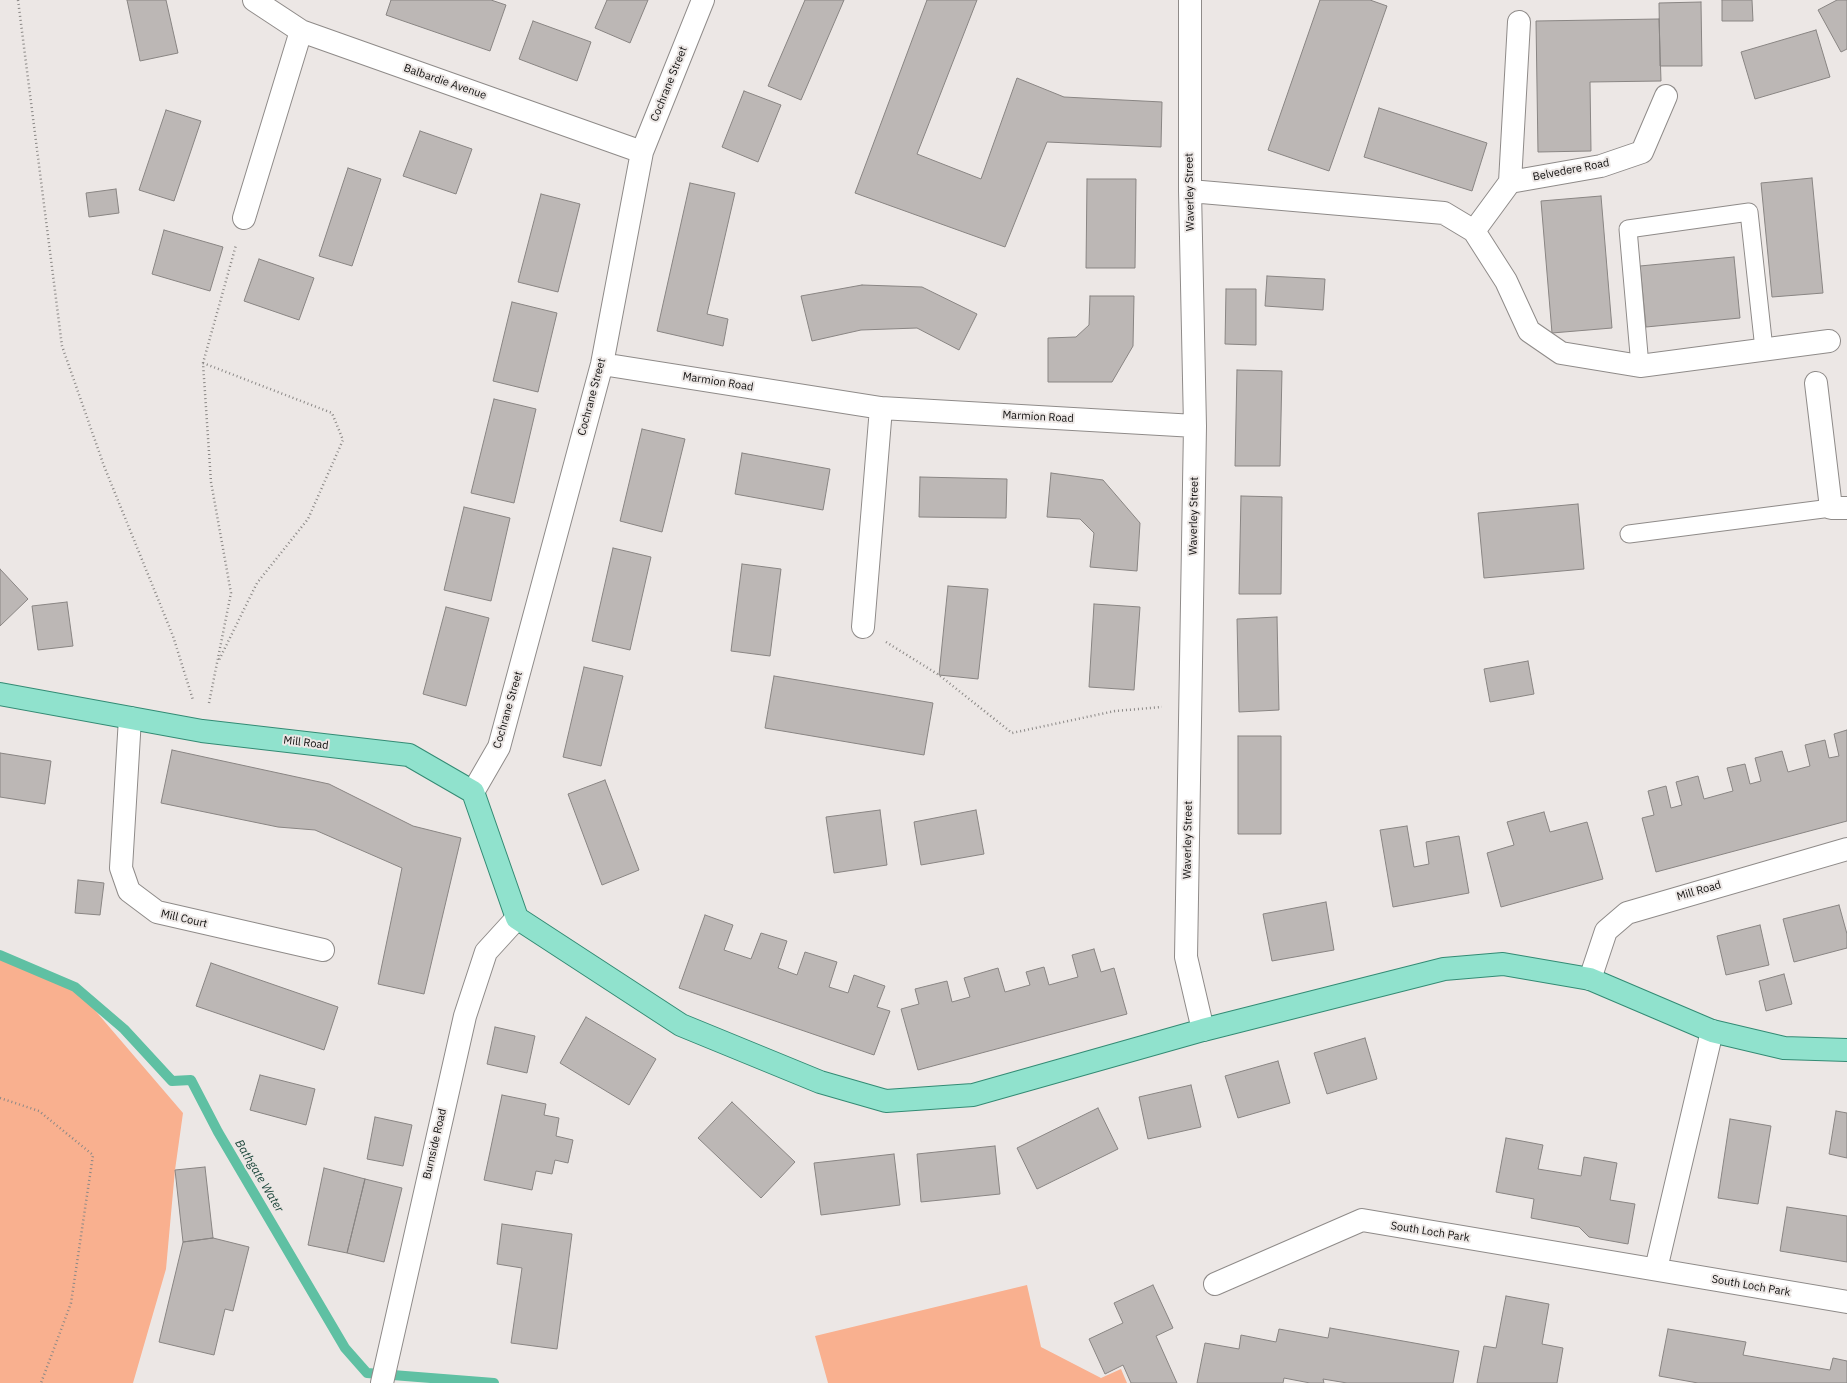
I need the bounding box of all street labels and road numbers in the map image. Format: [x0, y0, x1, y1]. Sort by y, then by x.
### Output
street label: Cochrane Street [648, 45, 690, 123]
street label: Balbardie Avenue [402, 62, 488, 102]
street label: Waverley Street [1183, 153, 1197, 231]
street label: Belvedere Road [1532, 156, 1610, 184]
street label: Cochrane Street [575, 357, 609, 437]
street label: Marmion Road [682, 370, 754, 394]
street label: Marmion Road [1002, 409, 1074, 425]
street label: Waverley Street [1187, 477, 1201, 555]
street label: Cochrane Street [491, 670, 525, 750]
street label: Mill Road [283, 734, 329, 752]
street label: Waverley Street [1181, 801, 1195, 879]
street label: Mill Road [1675, 878, 1723, 904]
street label: Mill Court [159, 907, 209, 931]
street label: Burnside Road [420, 1107, 450, 1181]
street label: South Loch Park [1390, 1219, 1470, 1245]
street label: South Loch Park [1711, 1273, 1791, 1299]

